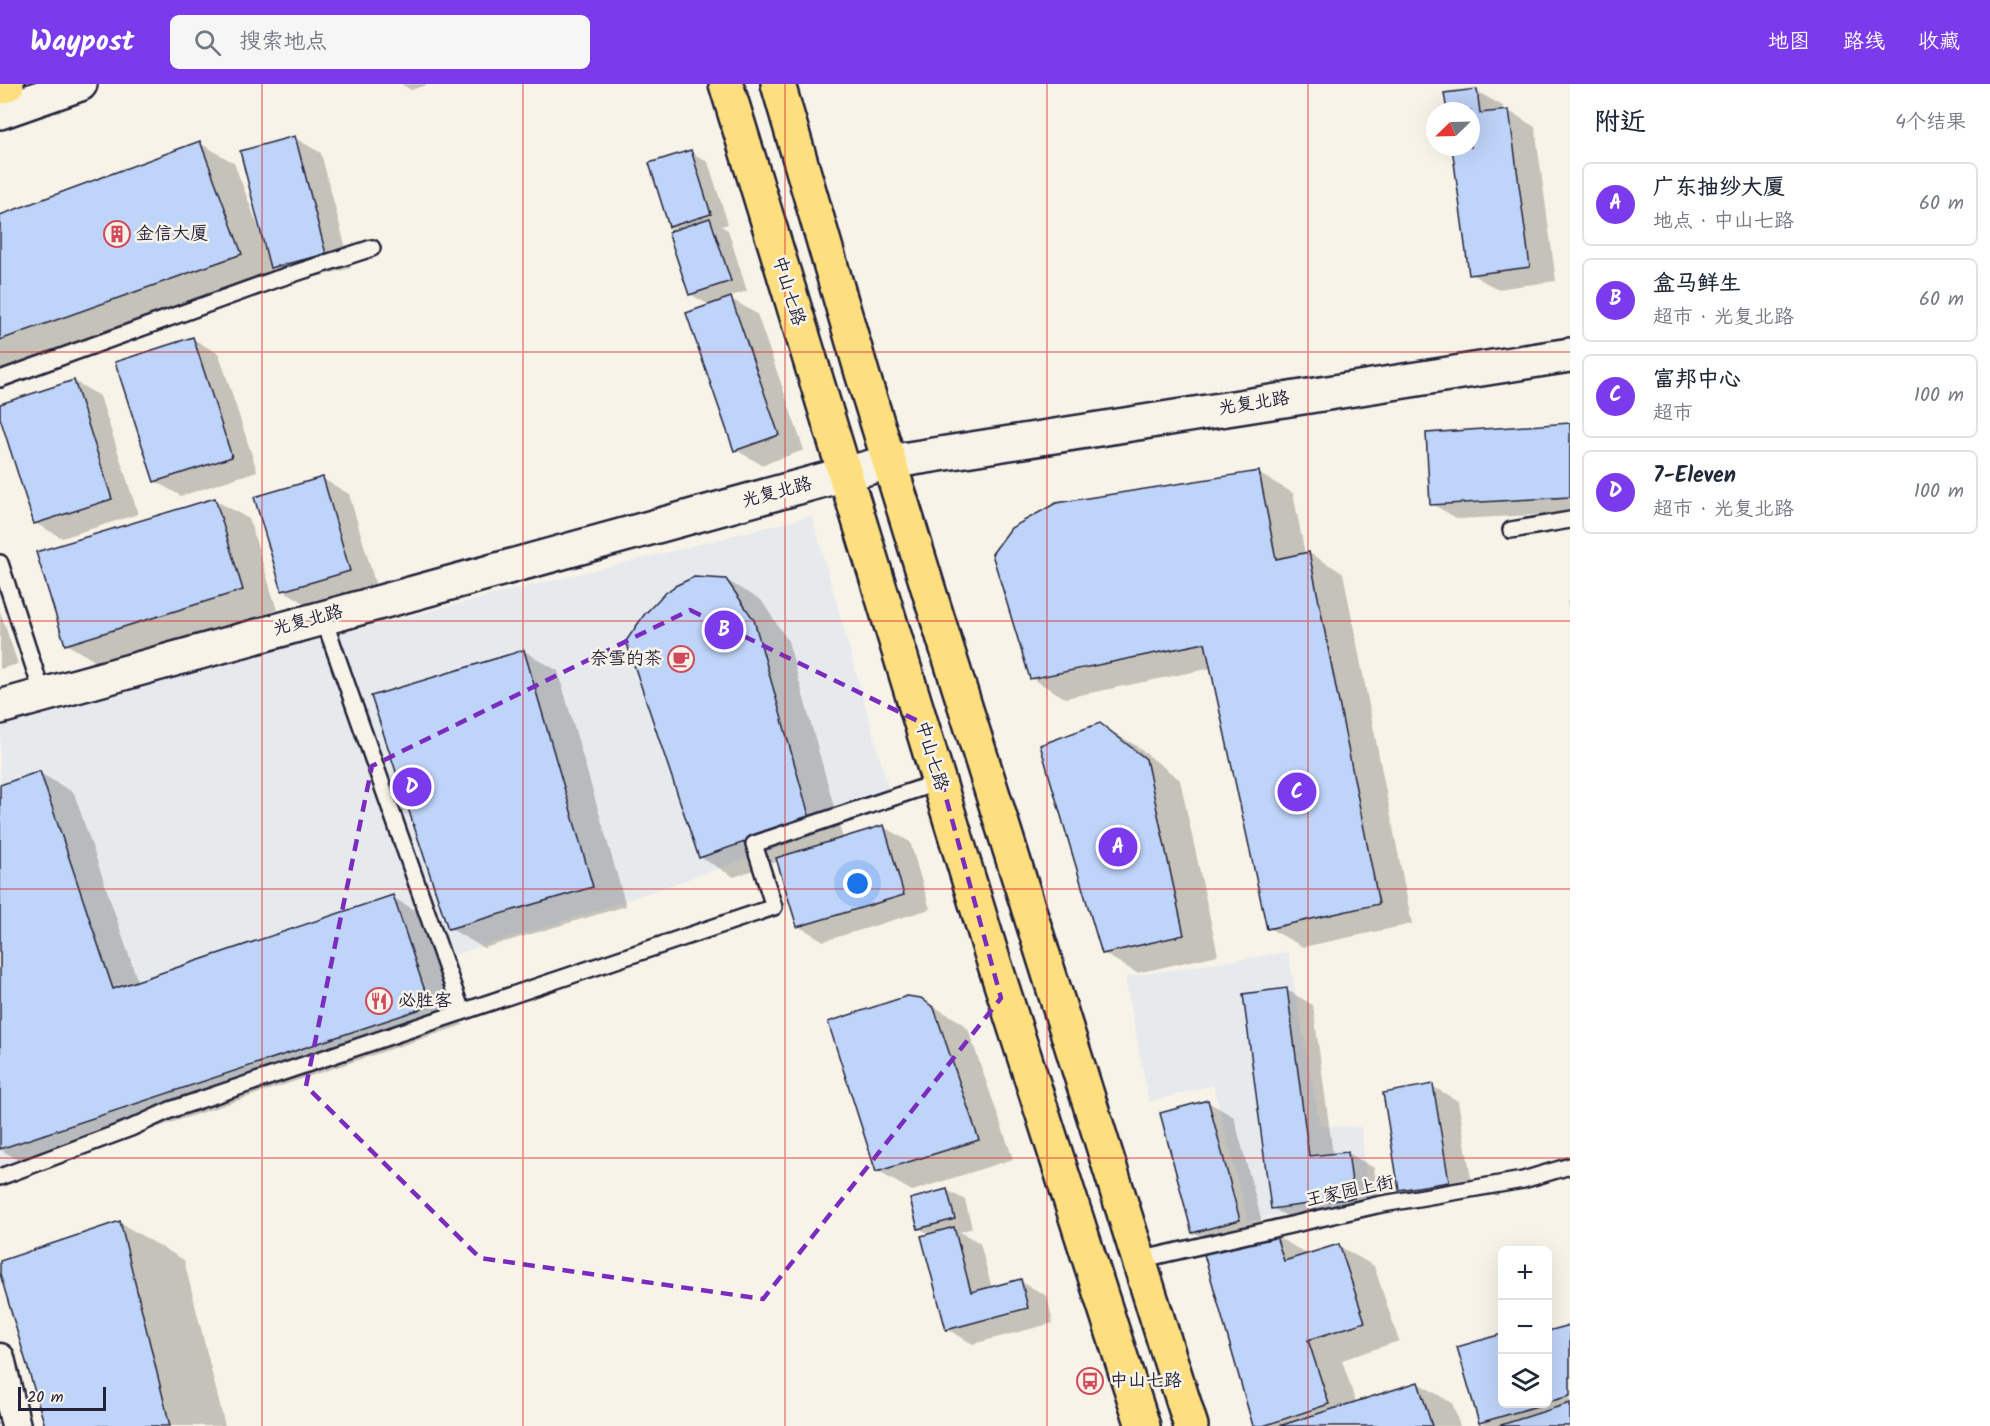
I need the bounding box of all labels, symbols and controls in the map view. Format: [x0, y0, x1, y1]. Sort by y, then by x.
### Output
search box [170, 15, 590, 69]
text: Waypost [30, 20, 134, 65]
text: 搜索地点 [239, 25, 327, 60]
icon: search [191, 26, 224, 59]
text: 地图 [1768, 26, 1810, 59]
text: 路线 [1843, 26, 1885, 59]
text: 收藏 [1918, 26, 1960, 59]
north arrow [1426, 102, 1480, 156]
text: 附近 [1594, 102, 1646, 144]
text: 4个结果 [1895, 107, 1966, 139]
text: 广东抽纱大厦 [1653, 171, 1785, 206]
text: A [1609, 188, 1622, 220]
text: 60 m [1919, 188, 1964, 220]
text: 地点 · 中山七路 [1653, 206, 1794, 238]
building icon: 金信大厦 [102, 219, 132, 249]
place label: 金信大厦 [136, 220, 208, 249]
street label: 中山七路 [764, 252, 812, 330]
text: 盒马鲜生 [1653, 267, 1741, 302]
text: B [1609, 284, 1622, 316]
text: 60 m [1919, 284, 1964, 316]
text: 超市 · 光复北路 [1653, 302, 1794, 334]
text: 富邦中心 [1653, 363, 1741, 398]
text: C [1609, 380, 1622, 412]
text: 100 m [1914, 380, 1964, 412]
street label: 光复北路 [1216, 384, 1292, 424]
text: 超市 [1653, 398, 1693, 430]
text: 7-Eleven [1653, 459, 1736, 494]
street label: 光复北路 [738, 470, 816, 516]
text: D [1609, 476, 1622, 508]
text: 100 m [1914, 476, 1964, 508]
text: 超市 · 光复北路 [1653, 494, 1794, 526]
street label: 光复北路 [269, 598, 347, 644]
pin: B [704, 608, 744, 652]
cafe icon: 奈雪的茶 [666, 644, 696, 674]
place label: 奈雪的茶 [590, 645, 662, 674]
street label: 中山七路 [907, 717, 955, 795]
pin: D [392, 764, 432, 810]
pin: C [1278, 770, 1316, 814]
pin: A [1098, 824, 1138, 870]
your location [843, 869, 872, 898]
restaurant icon: 必胜客 [364, 986, 394, 1016]
place label: 必胜客 [398, 987, 452, 1016]
street label: 王家园上街 [1303, 1168, 1397, 1216]
map controls [1498, 1246, 1552, 1408]
button: + [1498, 1246, 1552, 1300]
button: − [1498, 1300, 1552, 1354]
button: layers [1498, 1354, 1552, 1408]
bus stop icon: 中山七路 [1075, 1366, 1105, 1396]
place label: 中山七路 [1110, 1367, 1182, 1396]
scale bar [18, 1384, 106, 1412]
text: 20 m [27, 1385, 63, 1410]

